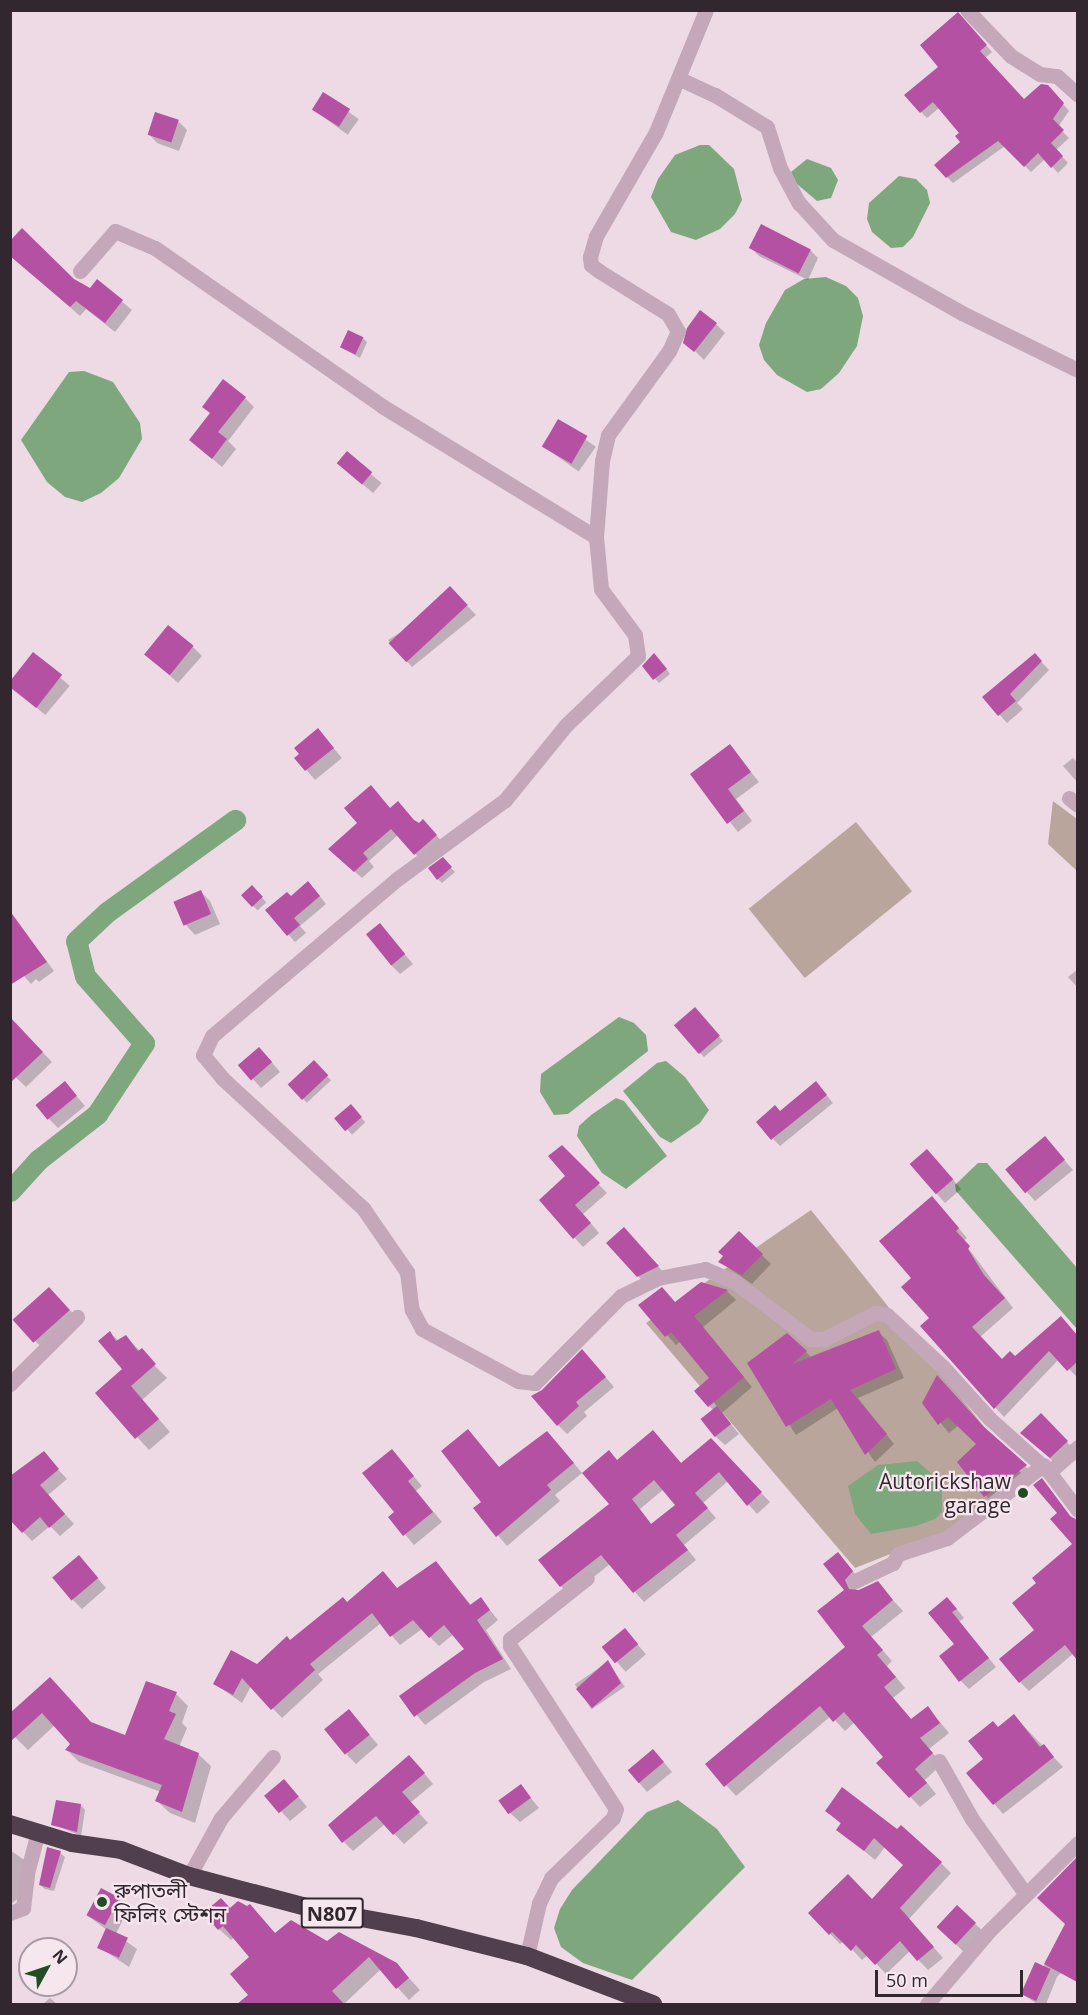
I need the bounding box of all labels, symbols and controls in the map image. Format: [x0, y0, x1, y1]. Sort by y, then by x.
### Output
place label: Autorickshaw garage [879, 1468, 1011, 1518]
marker: Autorickshaw garage [1016, 1486, 1030, 1500]
place label: রুপাতলী ফিলিং স্টেশন [114, 1877, 226, 1927]
marker: রুপাতলী ফিলিং স্টেশন [95, 1895, 109, 1909]
road number: N807 [300, 1896, 364, 1930]
north arrow [18, 1937, 78, 1997]
text: N [48, 1945, 73, 1969]
scale bar [878, 1958, 1026, 1996]
text: 50 m [886, 1968, 928, 1992]

